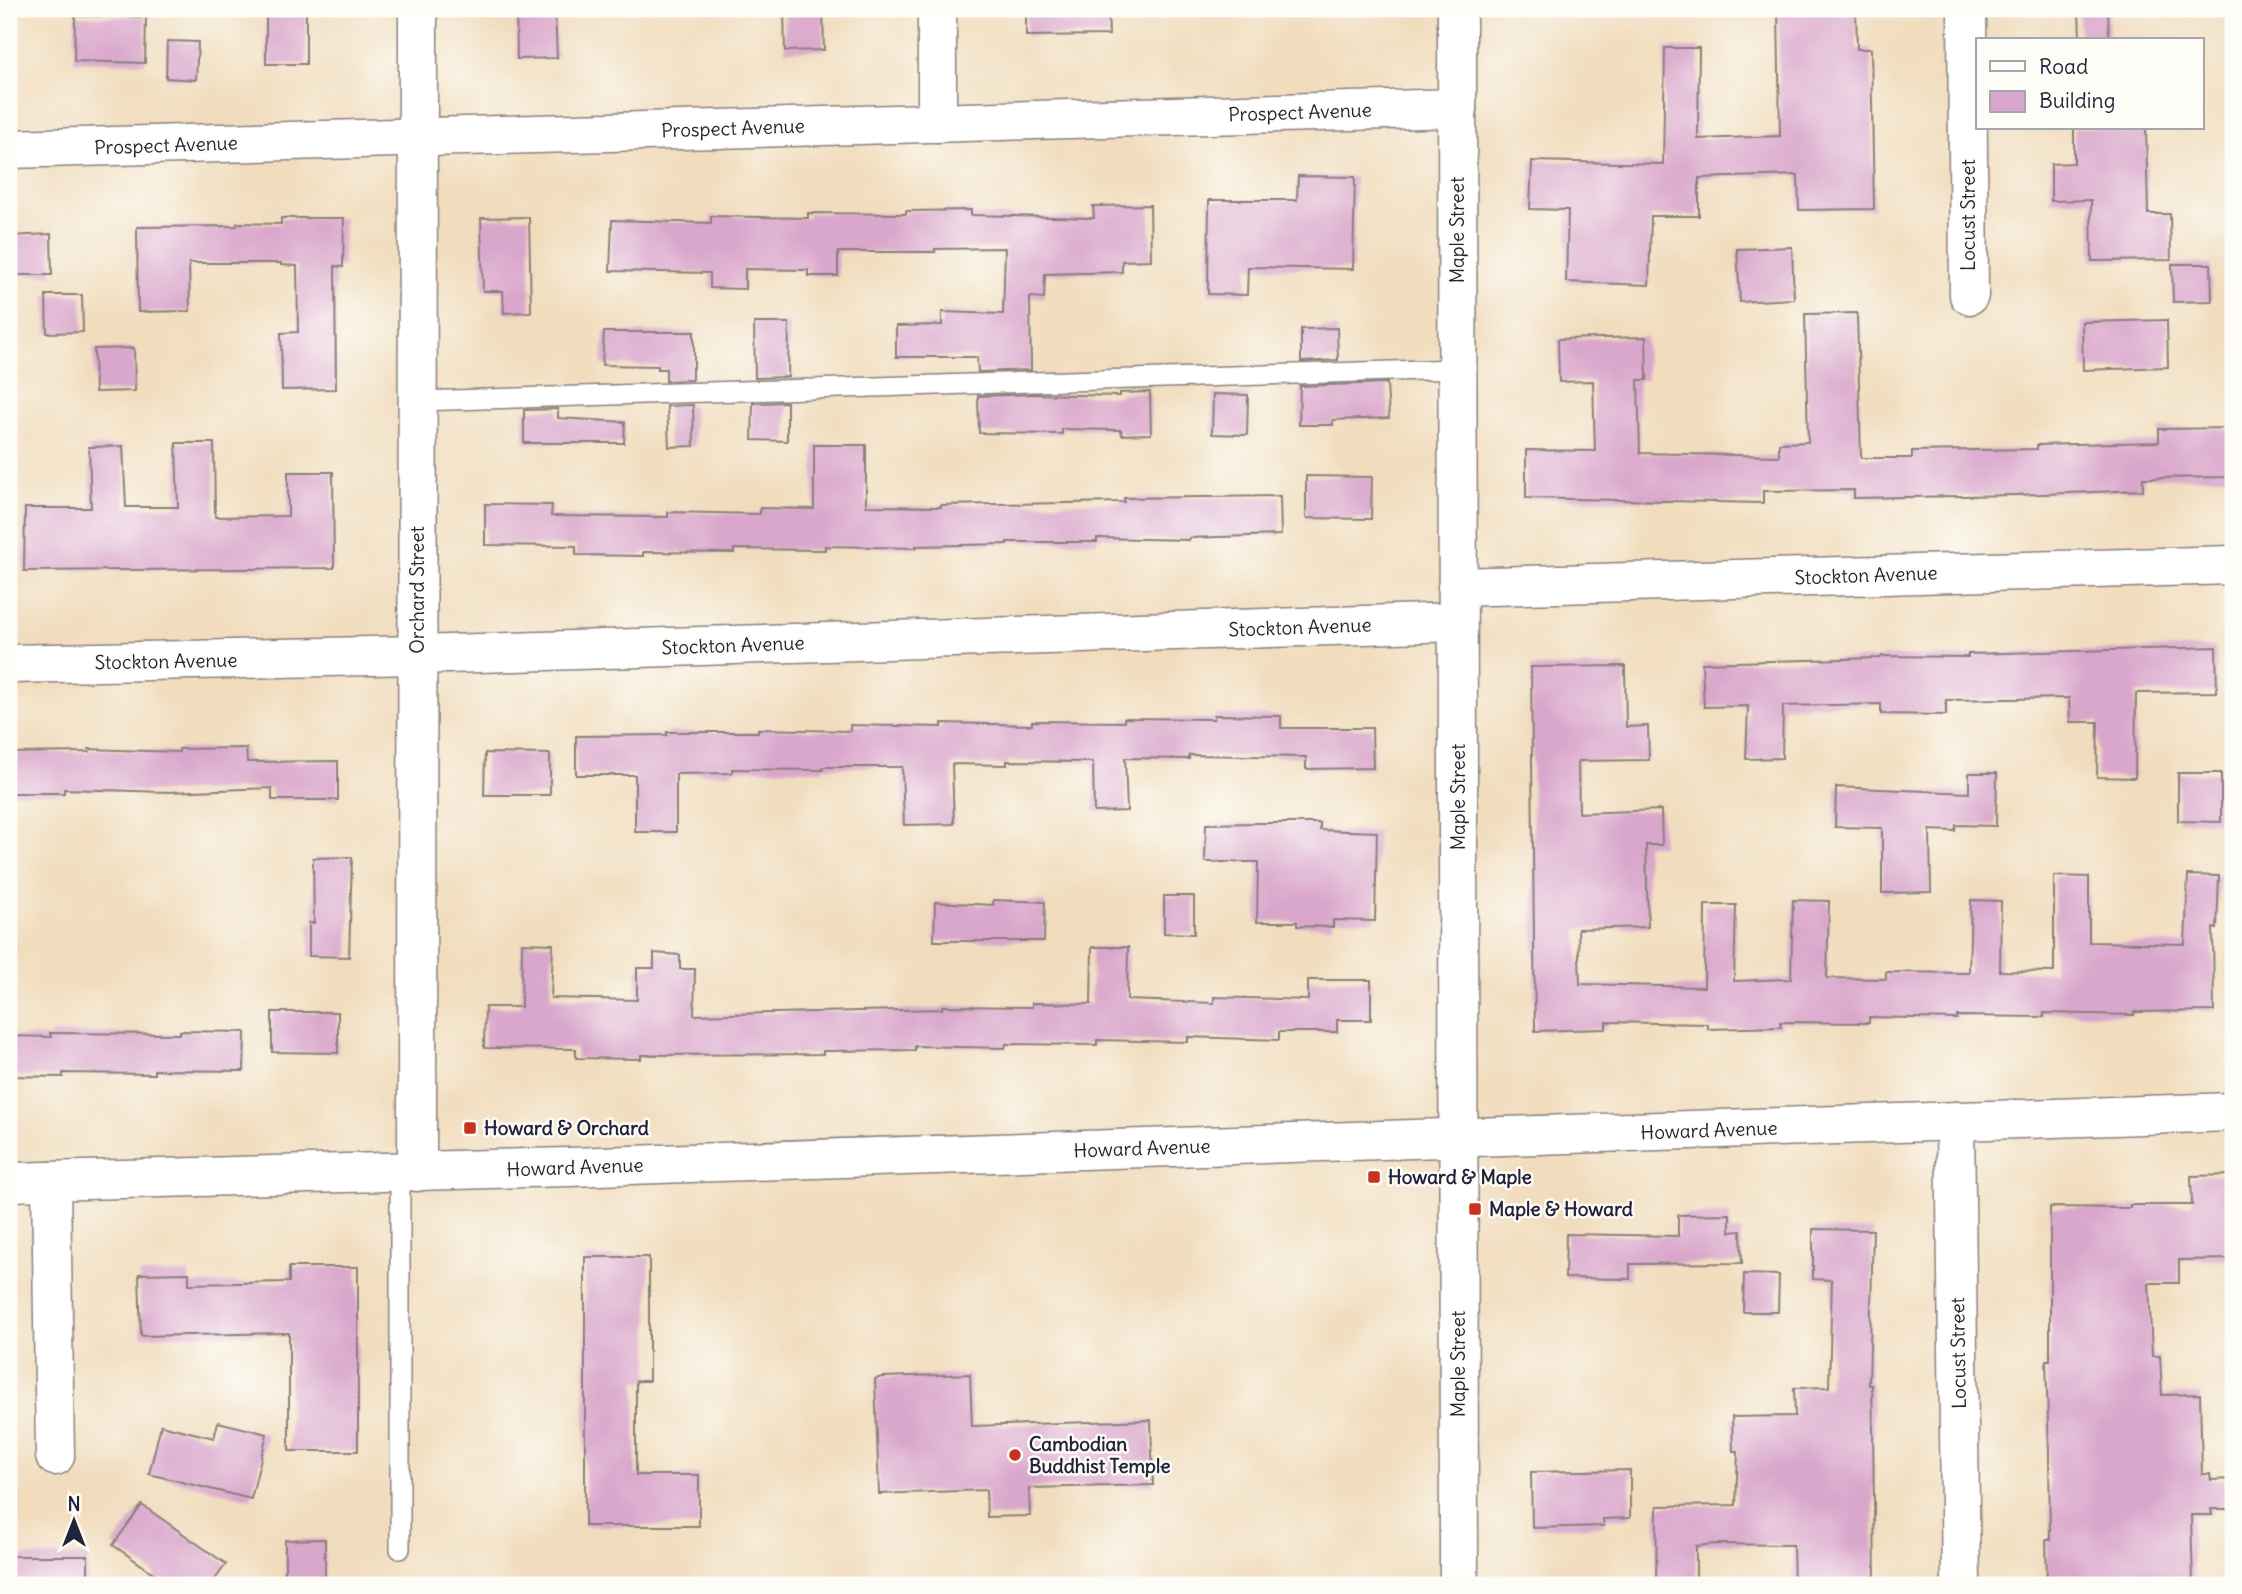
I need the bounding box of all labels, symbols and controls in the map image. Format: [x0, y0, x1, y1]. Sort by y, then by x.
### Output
legend [1976, 38, 2204, 130]
text: Road [2039, 53, 2088, 80]
text: Building [2039, 87, 2115, 114]
street label: Prospect Avenue [1228, 97, 1372, 127]
street label: Prospect Avenue [661, 113, 805, 143]
street label: Prospect Avenue [94, 130, 238, 160]
street label: Locust Street [1956, 159, 1980, 271]
street label: Maple Street [1445, 177, 1469, 283]
street label: Orchard Street [405, 526, 429, 654]
street label: Stockton Avenue [1794, 561, 1938, 589]
street label: Stockton Avenue [1228, 613, 1372, 641]
street label: Stockton Avenue [661, 631, 805, 659]
street label: Stockton Avenue [94, 648, 238, 674]
street label: Maple Street [1446, 744, 1470, 850]
place label: Howard & Orchard [484, 1116, 649, 1140]
street label: Howard Avenue [1640, 1116, 1778, 1144]
marker: Howard & Orchard [462, 1120, 478, 1136]
street label: Howard Avenue [1073, 1134, 1211, 1162]
street label: Howard Avenue [506, 1153, 644, 1181]
place label: Howard & Maple [1388, 1165, 1532, 1189]
marker: Howard & Maple [1366, 1169, 1382, 1185]
place label: Maple & Howard [1489, 1197, 1633, 1221]
marker: Maple & Howard [1467, 1201, 1483, 1217]
street label: Locust Street [1945, 1297, 1971, 1409]
street label: Maple Street [1446, 1311, 1470, 1417]
place label: Cambodian Buddhist Temple [1029, 1432, 1170, 1478]
marker: Cambodian Buddhist Temple [1007, 1447, 1023, 1463]
north arrow [38, 1486, 108, 1556]
text: N [67, 1492, 81, 1516]

